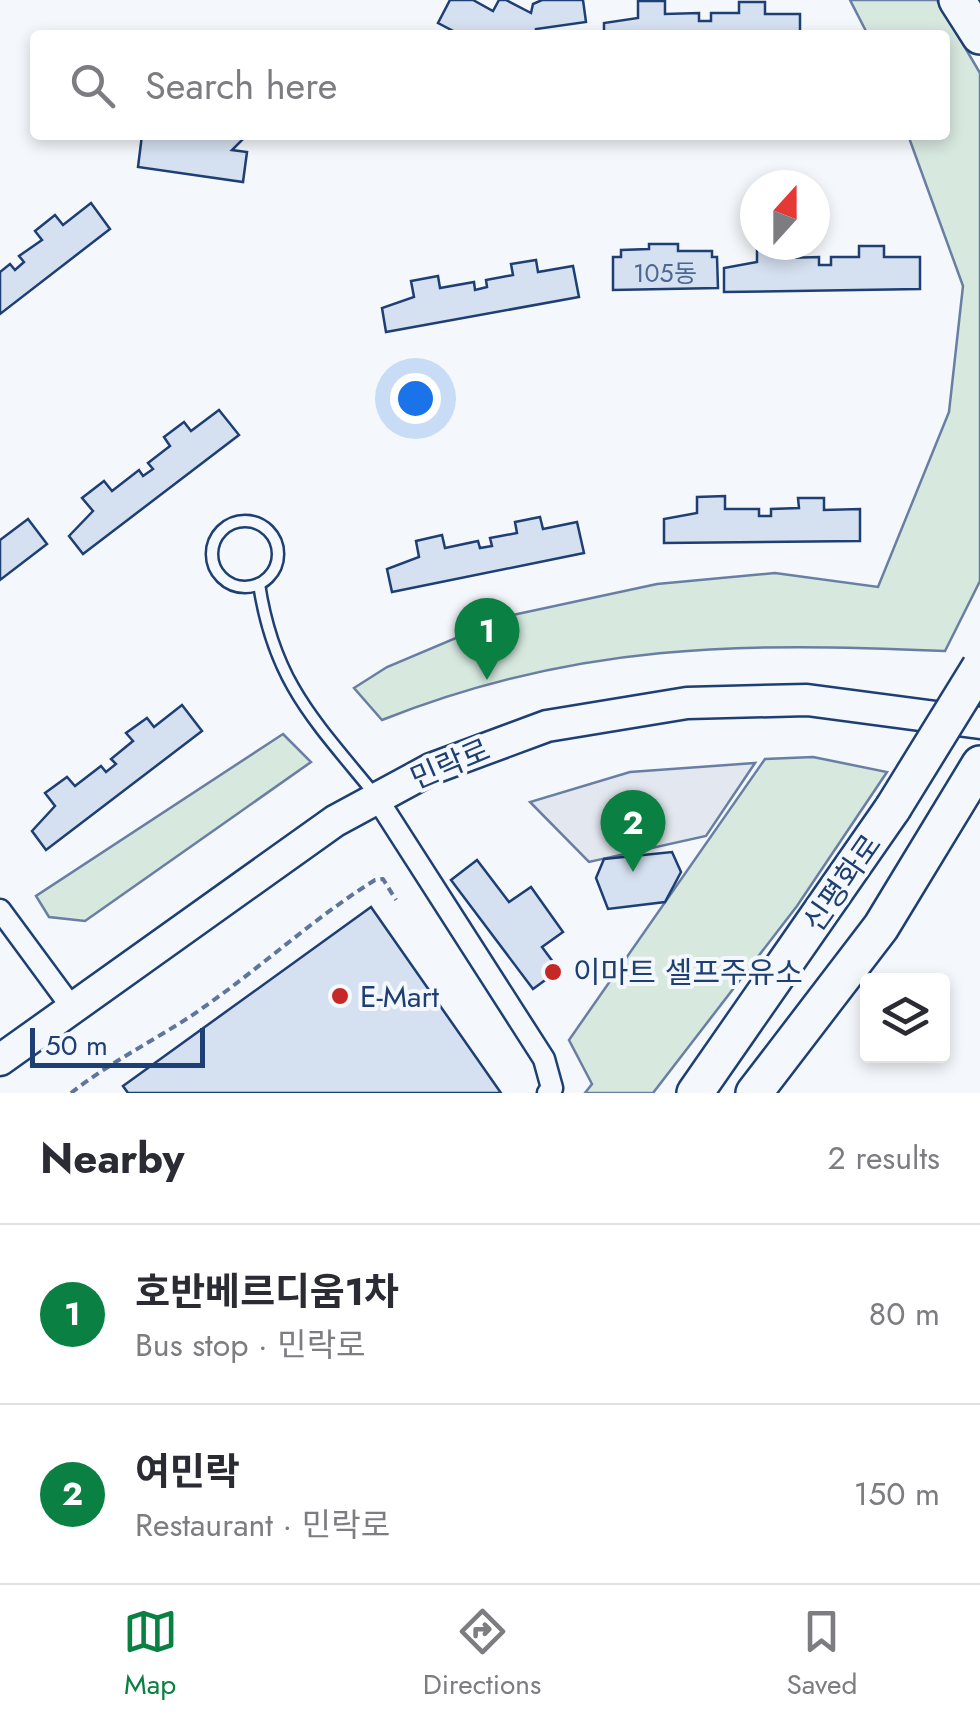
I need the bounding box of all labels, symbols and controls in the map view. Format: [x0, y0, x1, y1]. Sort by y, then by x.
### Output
search box [30, 30, 950, 140]
icon: search [65, 58, 120, 113]
text: Search here [145, 58, 337, 113]
north arrow [740, 170, 830, 260]
house number: 105동 [633, 255, 697, 291]
your location [390, 373, 441, 424]
pin: 1 [454, 598, 520, 680]
street label: 민락로 [403, 728, 497, 800]
pin: 2 [600, 790, 666, 872]
street label: 신평화로 [793, 825, 891, 941]
place label: 이마트 셀프주유소 [573, 951, 803, 994]
marker: 이마트 셀프주유소 [542, 961, 564, 983]
map controls [860, 973, 950, 1063]
button: layers [860, 973, 950, 1063]
place label: E-Mart [360, 975, 440, 1018]
marker: E-Mart [329, 985, 351, 1007]
scale bar [30, 1023, 205, 1068]
text: 50 m [45, 1025, 108, 1066]
text: Nearby [40, 1128, 184, 1189]
text: 2 results [828, 1135, 940, 1181]
text: 호반베르디움1차 [135, 1264, 399, 1319]
text: 1 [64, 1291, 81, 1337]
text: 80 m [869, 1291, 940, 1337]
text: Bus stop · 민락로 [135, 1322, 366, 1368]
text: 여민락 [135, 1444, 240, 1499]
text: 2 [62, 1471, 83, 1517]
text: 150 m [854, 1471, 940, 1517]
text: Restaurant · 민락로 [135, 1502, 390, 1548]
tab: Map [123, 1604, 178, 1705]
tab: Directions [423, 1604, 541, 1705]
tab: Saved [786, 1604, 857, 1705]

